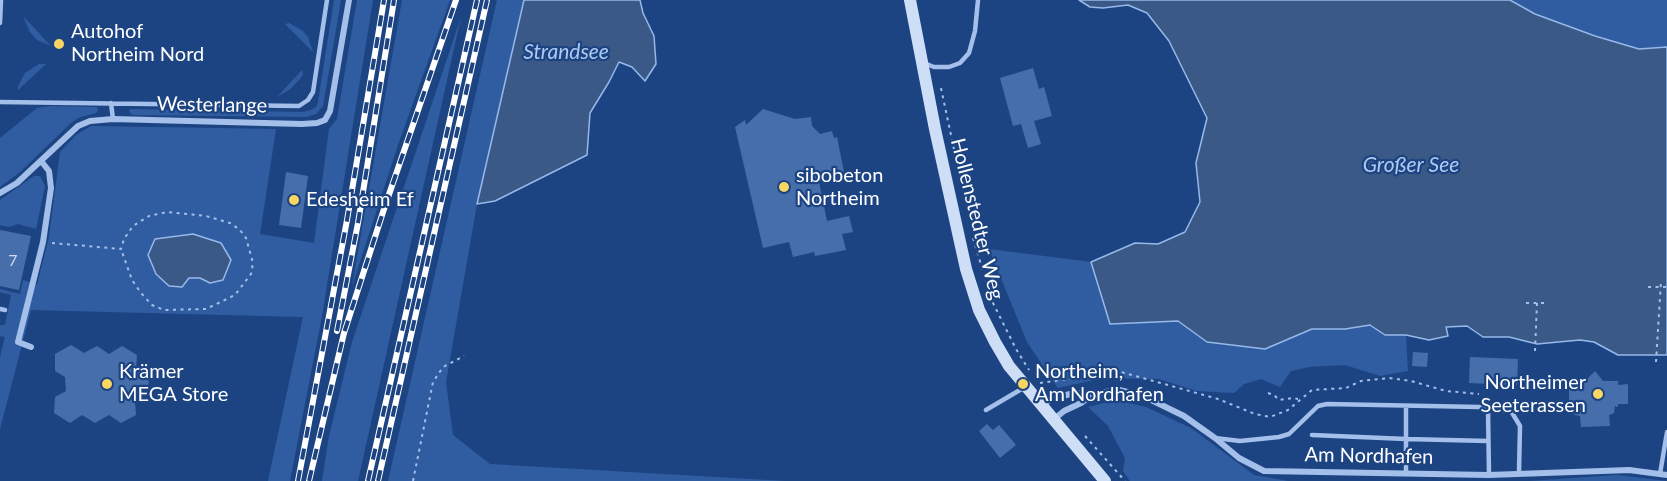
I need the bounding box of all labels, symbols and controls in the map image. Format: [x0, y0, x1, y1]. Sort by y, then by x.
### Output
place label: Autohof Northeim Nord [71, 20, 204, 67]
marker: Autohof Northeim Nord [52, 37, 66, 51]
water label: Strandsee [523, 39, 609, 65]
street label: Westerlange [157, 92, 267, 118]
street label: Hollenstedter Weg [945, 136, 1009, 302]
water label: Großer See [1363, 152, 1459, 178]
place label: sibobeton Northeim [796, 164, 883, 211]
marker: sibobeton Northeim [777, 180, 791, 194]
place label: Edesheim Ef [306, 188, 414, 212]
marker: Edesheim Ef [287, 193, 301, 207]
house number: 7 [8, 251, 18, 271]
place label: Krämer MEGA Store [119, 360, 228, 407]
place label: Northeim, Am Nordhafen [1035, 360, 1164, 407]
place label: Northeimer Seeterassen [1480, 371, 1586, 418]
marker: Krämer MEGA Store [100, 377, 114, 391]
marker: Northeim, Am Nordhafen [1016, 377, 1030, 391]
marker: Northeimer Seeterassen [1591, 387, 1605, 401]
street label: Am Nordhafen [1304, 443, 1434, 469]

